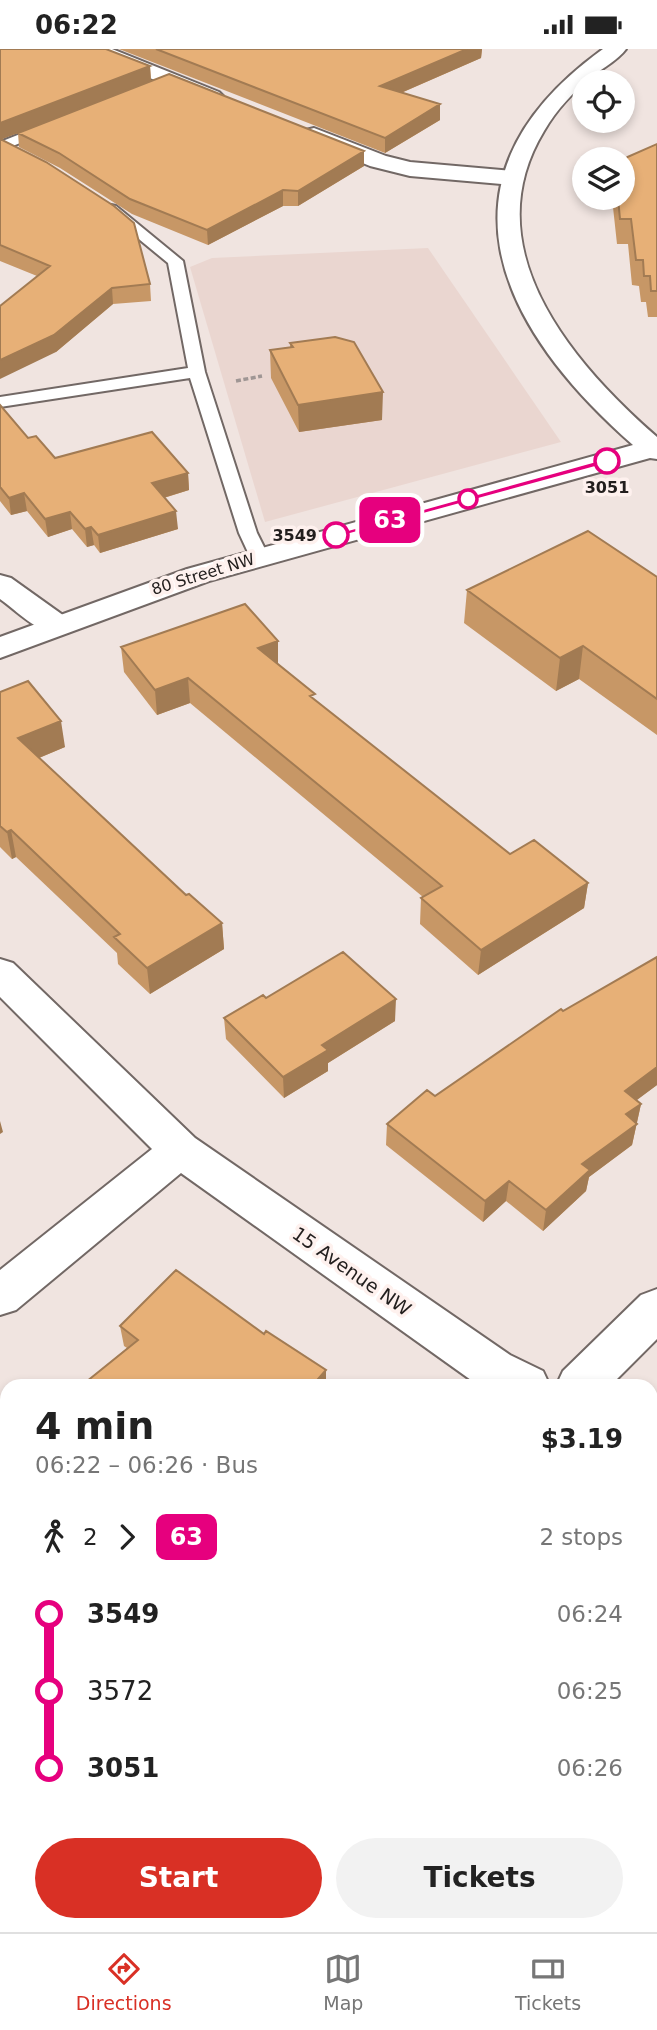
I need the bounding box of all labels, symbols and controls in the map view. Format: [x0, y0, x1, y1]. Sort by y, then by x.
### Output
text: 06:22 [35, 10, 118, 40]
map controls [572, 70, 635, 210]
button: locate [572, 70, 635, 133]
button: layers [572, 147, 635, 210]
marker: 3051 [594, 448, 620, 474]
place label: 3051 [585, 478, 629, 497]
unlabelled marker [458, 489, 478, 509]
line badge: 63 [358, 497, 422, 543]
text: 63 [373, 506, 407, 534]
marker: 3549 [323, 522, 349, 548]
place label: 3549 [272, 526, 317, 545]
street label: 80 Street NW [149, 549, 257, 599]
street label: 15 Avenue NW [288, 1222, 416, 1320]
text: 4 min [35, 1404, 154, 1448]
text: $3.19 [541, 1424, 623, 1454]
text: 06:22 – 06:26 · Bus [35, 1452, 258, 1478]
icon: walk [35, 1518, 73, 1556]
icon: forward [108, 1518, 146, 1556]
text: 63 [170, 1523, 203, 1551]
text: 2 [83, 1524, 98, 1550]
text: 2 stops [539, 1524, 623, 1550]
text: 3549 [87, 1599, 159, 1629]
text: 06:24 [557, 1601, 623, 1627]
text: 3572 [87, 1676, 153, 1706]
text: 06:25 [557, 1678, 623, 1704]
text: 3051 [87, 1753, 159, 1783]
text: 06:26 [557, 1755, 623, 1781]
button: Start [35, 1838, 322, 1918]
button: Tickets [336, 1838, 623, 1918]
tab: Directions [76, 1950, 172, 2014]
tab: Map [323, 1950, 363, 2014]
tab: Tickets [515, 1950, 581, 2014]

